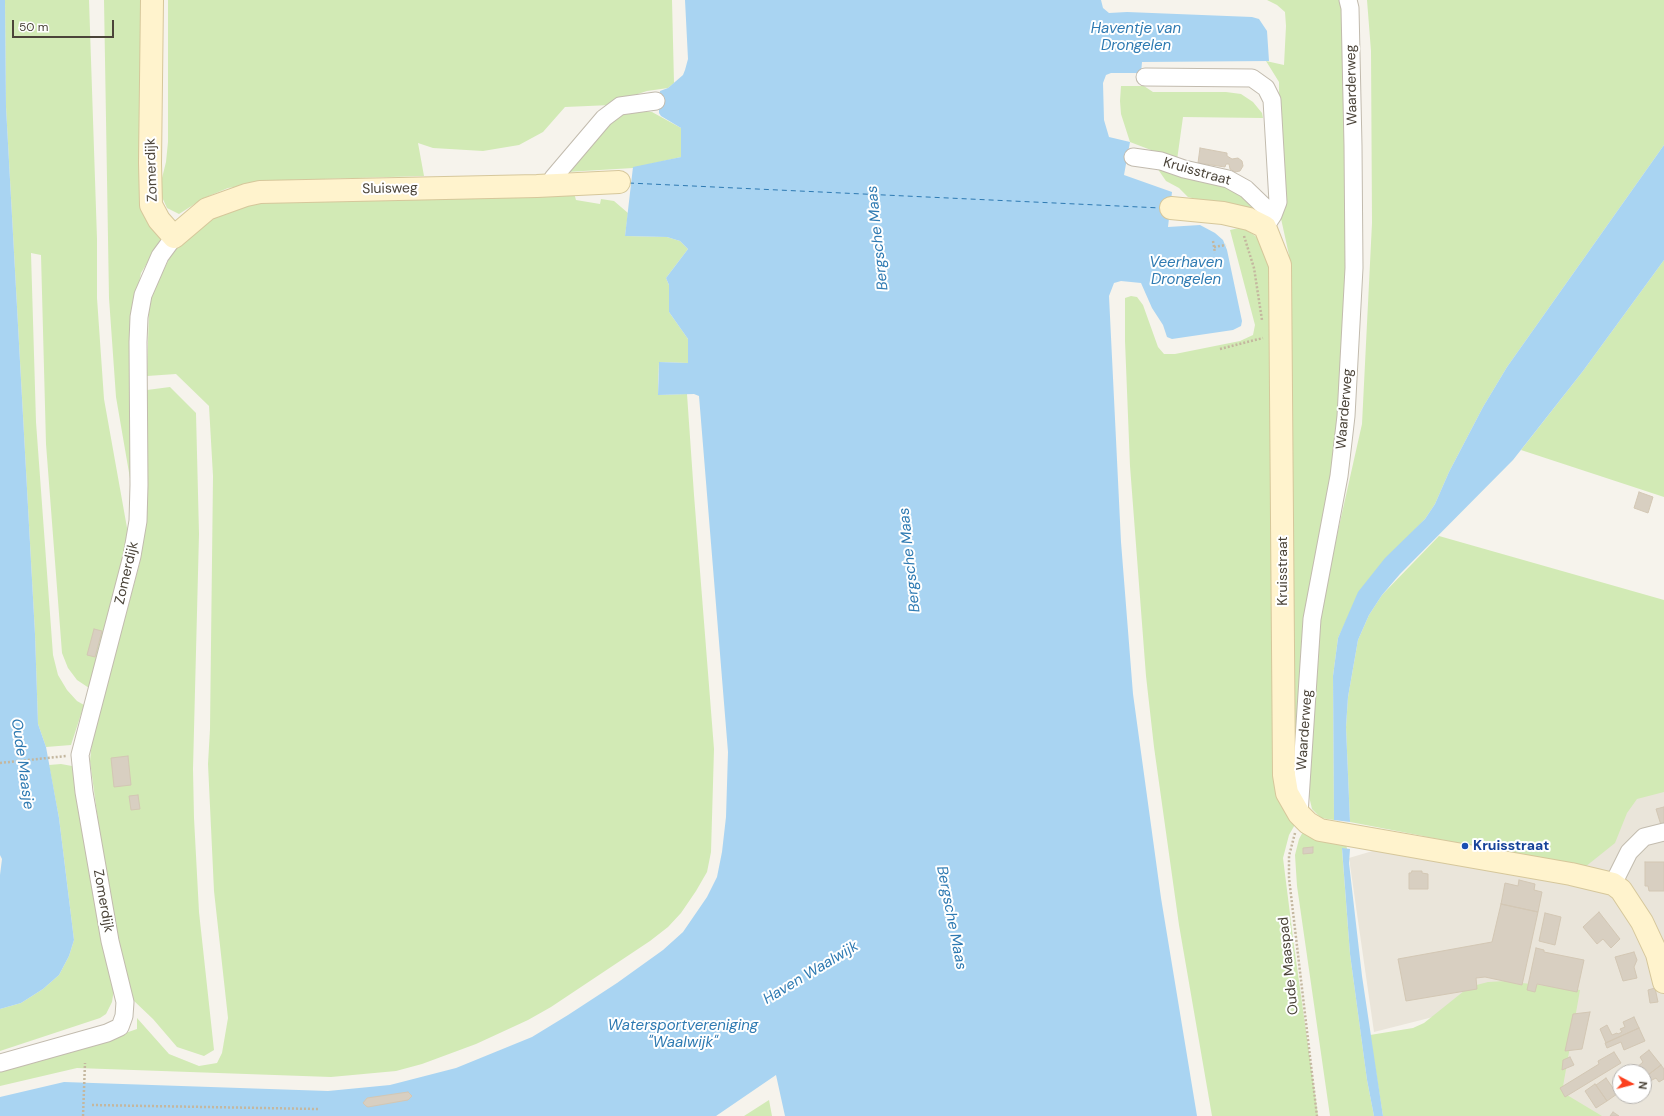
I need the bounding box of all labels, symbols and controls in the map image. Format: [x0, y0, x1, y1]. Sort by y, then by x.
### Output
scale bar [14, 12, 116, 38]
text: 50 m [19, 19, 48, 35]
water label: Haventje van Drongelen [1091, 20, 1181, 55]
street label: Waarderweg [1343, 44, 1361, 126]
street label: Zomerdijk [142, 138, 162, 202]
street label: Kruisstraat [1161, 154, 1233, 190]
street label: Sluisweg [362, 180, 418, 198]
water label: Bergsche Maas [864, 185, 892, 291]
water label: Veerhaven Drongelen [1149, 254, 1223, 289]
street label: Waarderweg [1333, 368, 1357, 450]
water label: Bergsche Maas [896, 507, 924, 613]
street label: Kruisstraat [1275, 536, 1291, 606]
street label: Zomerdijk [112, 540, 142, 606]
street label: Waarderweg [1294, 689, 1316, 771]
water label: Oude Maasje [7, 717, 37, 811]
place label: Kruisstraat [1473, 838, 1549, 854]
marker: Kruisstraat [1460, 841, 1470, 851]
water label: Bergsche Maas [932, 864, 970, 972]
street label: Zomerdijk [89, 868, 117, 934]
street label: Oude Maaspad [1275, 916, 1303, 1016]
water label: Haven Waalwijk [760, 938, 862, 1008]
water label: Watersportvereniging "Waalwijk" [608, 1017, 758, 1052]
north arrow [1612, 1064, 1652, 1104]
text: N [1635, 1081, 1650, 1090]

